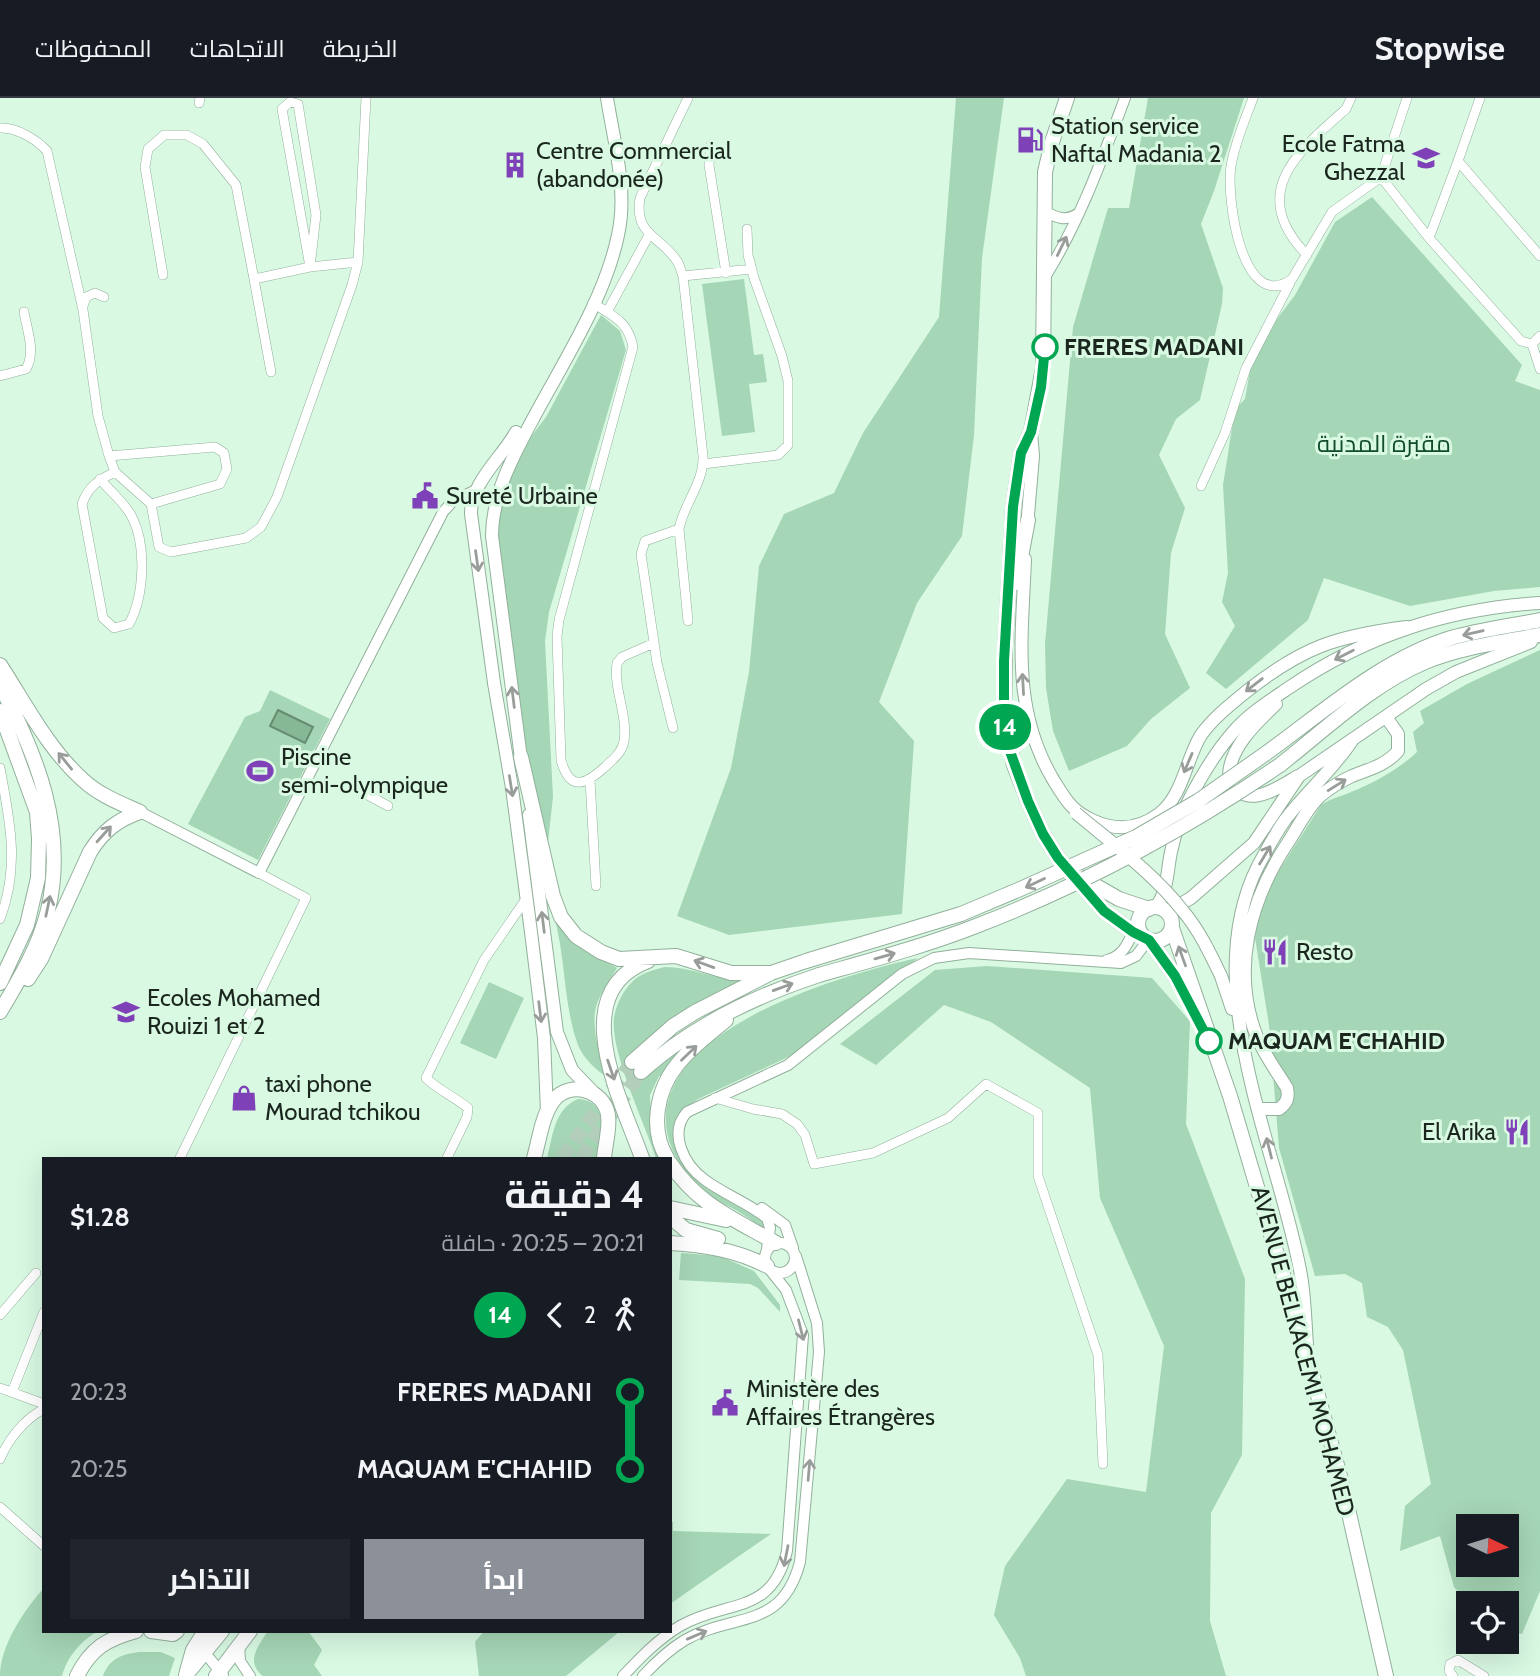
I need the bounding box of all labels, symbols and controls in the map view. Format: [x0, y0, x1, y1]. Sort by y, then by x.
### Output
text: Stopwise [1375, 28, 1505, 68]
text: المحفوظات [35, 34, 152, 63]
text: الاتجاهات [190, 34, 285, 63]
text: الخريطة [323, 34, 398, 63]
place label: Station service Naftal Madania 2 [1051, 111, 1221, 168]
fuel station icon: Station service Naftal Madania 2 [1015, 125, 1045, 155]
place label: Ecole Fatma Ghezzal [1282, 129, 1405, 186]
place label: Centre Commercial (abandonée) [536, 136, 732, 193]
school or university icon: Ecole Fatma Ghezzal [1411, 143, 1441, 173]
building icon: Centre Commercial (abandonée) [500, 150, 530, 180]
one-way arrow [1056, 236, 1070, 257]
place label: FRERES MADANI [1064, 332, 1244, 361]
marker: FRERES MADANI [1032, 334, 1058, 360]
park label: مقبرة المدنية [1317, 429, 1451, 458]
public building icon: Sureté Urbaine [410, 481, 440, 511]
place label: Sureté Urbaine [446, 481, 598, 510]
one-way arrow [471, 549, 484, 572]
one-way arrow [1462, 627, 1485, 641]
one-way arrow [1335, 648, 1355, 662]
one-way arrow [1016, 673, 1029, 696]
one-way arrow [1246, 678, 1264, 693]
one-way arrow [506, 686, 519, 708]
line badge: 14 [974, 704, 1036, 750]
text: 14 [993, 712, 1017, 741]
place label: Piscine semi-olympique [281, 742, 448, 799]
one-way arrow [57, 752, 72, 770]
one-way arrow [1181, 752, 1194, 773]
sports icon: Piscine semi-olympique [245, 756, 275, 786]
one-way arrow [505, 774, 518, 797]
one-way arrow [1326, 778, 1346, 792]
one-way arrow [96, 825, 112, 843]
one-way arrow [1258, 846, 1272, 866]
one-way arrow [1025, 876, 1046, 890]
one-way arrow [42, 895, 55, 918]
one-way arrow [536, 911, 549, 934]
restaurant icon: Resto [1260, 937, 1290, 967]
place label: Resto [1296, 937, 1353, 966]
one-way arrow [1175, 945, 1188, 967]
one-way arrow [873, 949, 895, 962]
one-way arrow [694, 957, 716, 969]
one-way arrow [771, 980, 793, 992]
place label: Ecoles Mohamed Rouizi 1 et 2 [147, 983, 321, 1040]
school or university icon: Ecoles Mohamed Rouizi 1 et 2 [111, 997, 141, 1027]
one-way arrow [534, 1000, 547, 1023]
place label: MAQUAM E'CHAHID [1228, 1026, 1445, 1055]
marker: MAQUAM E'CHAHID [1196, 1028, 1222, 1054]
one-way arrow [680, 1044, 697, 1061]
one-way arrow [606, 1059, 618, 1081]
place label: taxi phone Mourad tchikou [265, 1069, 421, 1126]
shop icon: taxi phone Mourad tchikou [229, 1083, 259, 1113]
place label: El Arika [1422, 1117, 1496, 1146]
restaurant icon: El Arika [1502, 1117, 1532, 1147]
one-way arrow [1262, 1137, 1275, 1159]
text: 4 دقيقة [504, 1171, 644, 1218]
street label: AVENUE BELKACEMI MOHAMED [1245, 1182, 1362, 1519]
text: $1.28 [70, 1201, 130, 1233]
text: 20:21 – 20:25 · حافلة [442, 1229, 644, 1257]
icon: back [536, 1296, 574, 1334]
icon: walk [606, 1296, 644, 1334]
text: 14 [488, 1300, 512, 1329]
text: 2 [584, 1301, 596, 1329]
one-way arrow [795, 1318, 808, 1340]
place label: Ministère des Affaires Étrangères [746, 1374, 935, 1431]
text: FRERES MADANI [397, 1376, 592, 1408]
text: 20:23 [70, 1378, 127, 1406]
public building icon: Ministère des Affaires Étrangères [710, 1388, 740, 1418]
text: MAQUAM E'CHAHID [357, 1453, 592, 1485]
text: 20:25 [70, 1455, 127, 1483]
one-way arrow [803, 1460, 816, 1482]
north arrow [1456, 1514, 1519, 1577]
map controls [1456, 1514, 1519, 1654]
button: التذاكر [70, 1539, 350, 1619]
button: ابدأ [364, 1539, 644, 1619]
one-way arrow [778, 1544, 792, 1567]
button: locate [1456, 1591, 1519, 1654]
one-way arrow [686, 1628, 707, 1641]

